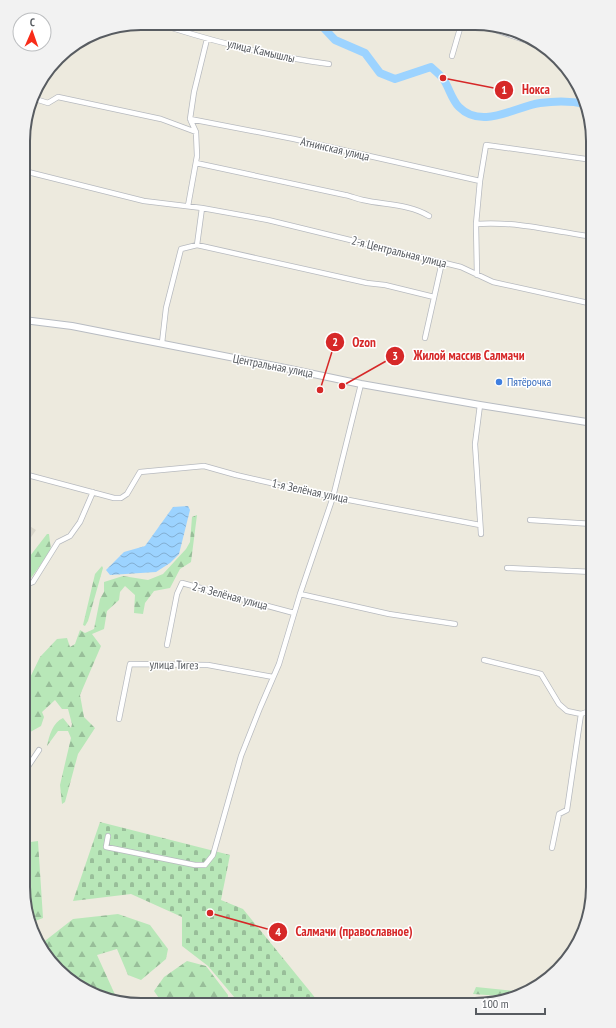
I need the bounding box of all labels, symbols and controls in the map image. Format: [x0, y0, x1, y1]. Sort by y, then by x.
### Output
north arrow [12, 12, 52, 52]
text: С [30, 15, 35, 29]
street label: улица Камышлы [226, 35, 296, 66]
callout: Нокса [494, 77, 558, 102]
text: Нокса [522, 81, 550, 98]
text: 1 [501, 82, 507, 97]
street label: Атнинская улица [299, 133, 371, 164]
street label: 2-я Центральная улица [350, 232, 449, 271]
callout: Ozon [325, 330, 384, 355]
text: 2 [332, 334, 338, 349]
text: Ozon [352, 334, 376, 351]
callout: Жилой массив Салмачи [385, 343, 533, 368]
text: Жилой массив Салмачи [412, 347, 525, 364]
text: 3 [392, 348, 398, 363]
street label: Центральная улица [232, 350, 315, 381]
place label: Пятёрочка [507, 374, 551, 389]
marker: Пятёрочка [494, 377, 504, 387]
street label: 1-я Зелёная улица [271, 475, 350, 506]
street label: 2-я Зелёная улица [191, 578, 270, 613]
street label: улица Тигез [149, 657, 199, 672]
callout: Салмачи (православное) [268, 919, 421, 944]
text: Салмачи (православное) [295, 923, 413, 940]
text: 4 [275, 924, 281, 939]
scale bar [476, 990, 545, 1016]
text: 100 m [482, 996, 509, 1011]

